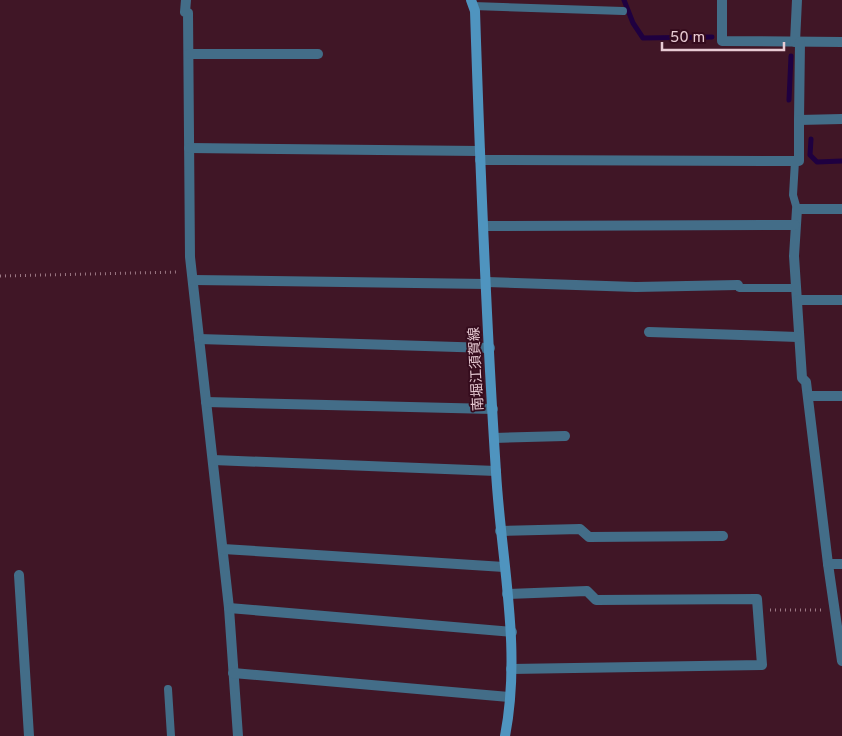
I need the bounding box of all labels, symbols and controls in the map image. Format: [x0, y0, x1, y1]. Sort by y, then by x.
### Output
scale bar [662, 20, 784, 52]
text: 50 m [670, 29, 705, 48]
street label: 南堀江須賀線 [466, 327, 488, 411]

